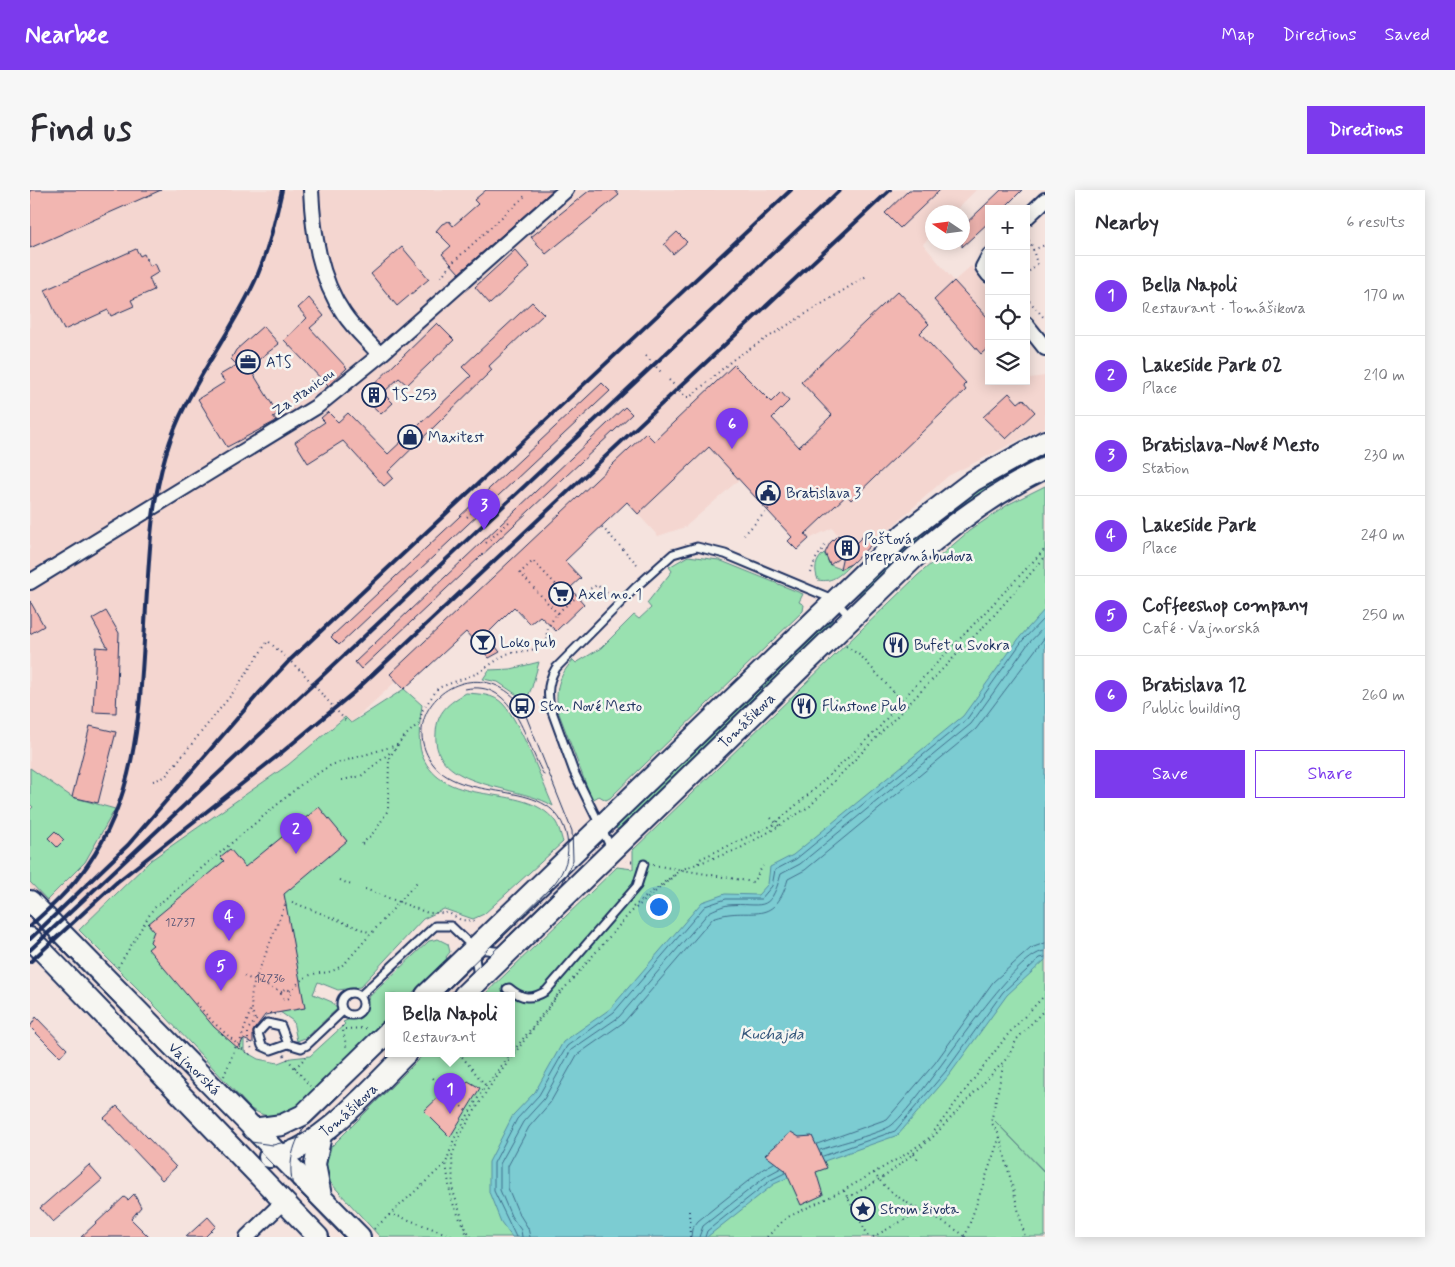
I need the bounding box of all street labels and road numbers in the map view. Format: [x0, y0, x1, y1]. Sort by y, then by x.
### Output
street label: Za stanicou [269, 364, 339, 421]
street label: Tomášikova [714, 689, 780, 754]
street label: Vajnorská [163, 1038, 225, 1101]
street label: Tomášikova [316, 1079, 383, 1143]

